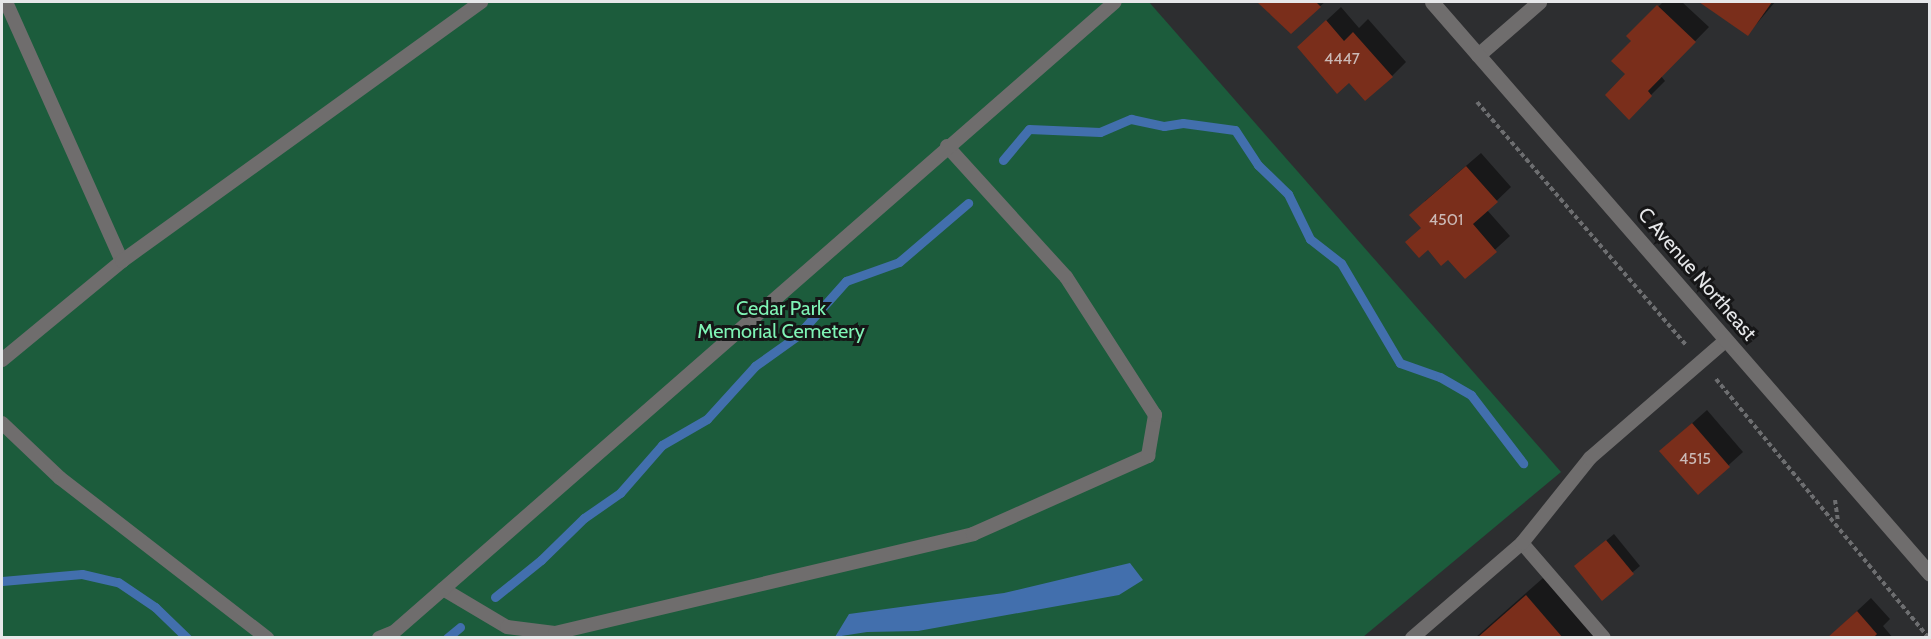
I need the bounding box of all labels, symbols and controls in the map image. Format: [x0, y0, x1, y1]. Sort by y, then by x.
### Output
house number: 4447 [1324, 49, 1360, 69]
street label: C Avenue Northeast [1633, 203, 1761, 345]
house number: 4501 [1429, 210, 1463, 230]
park label: Cedar Park Memorial Cemetery [697, 296, 865, 343]
house number: 4515 [1679, 449, 1711, 469]

